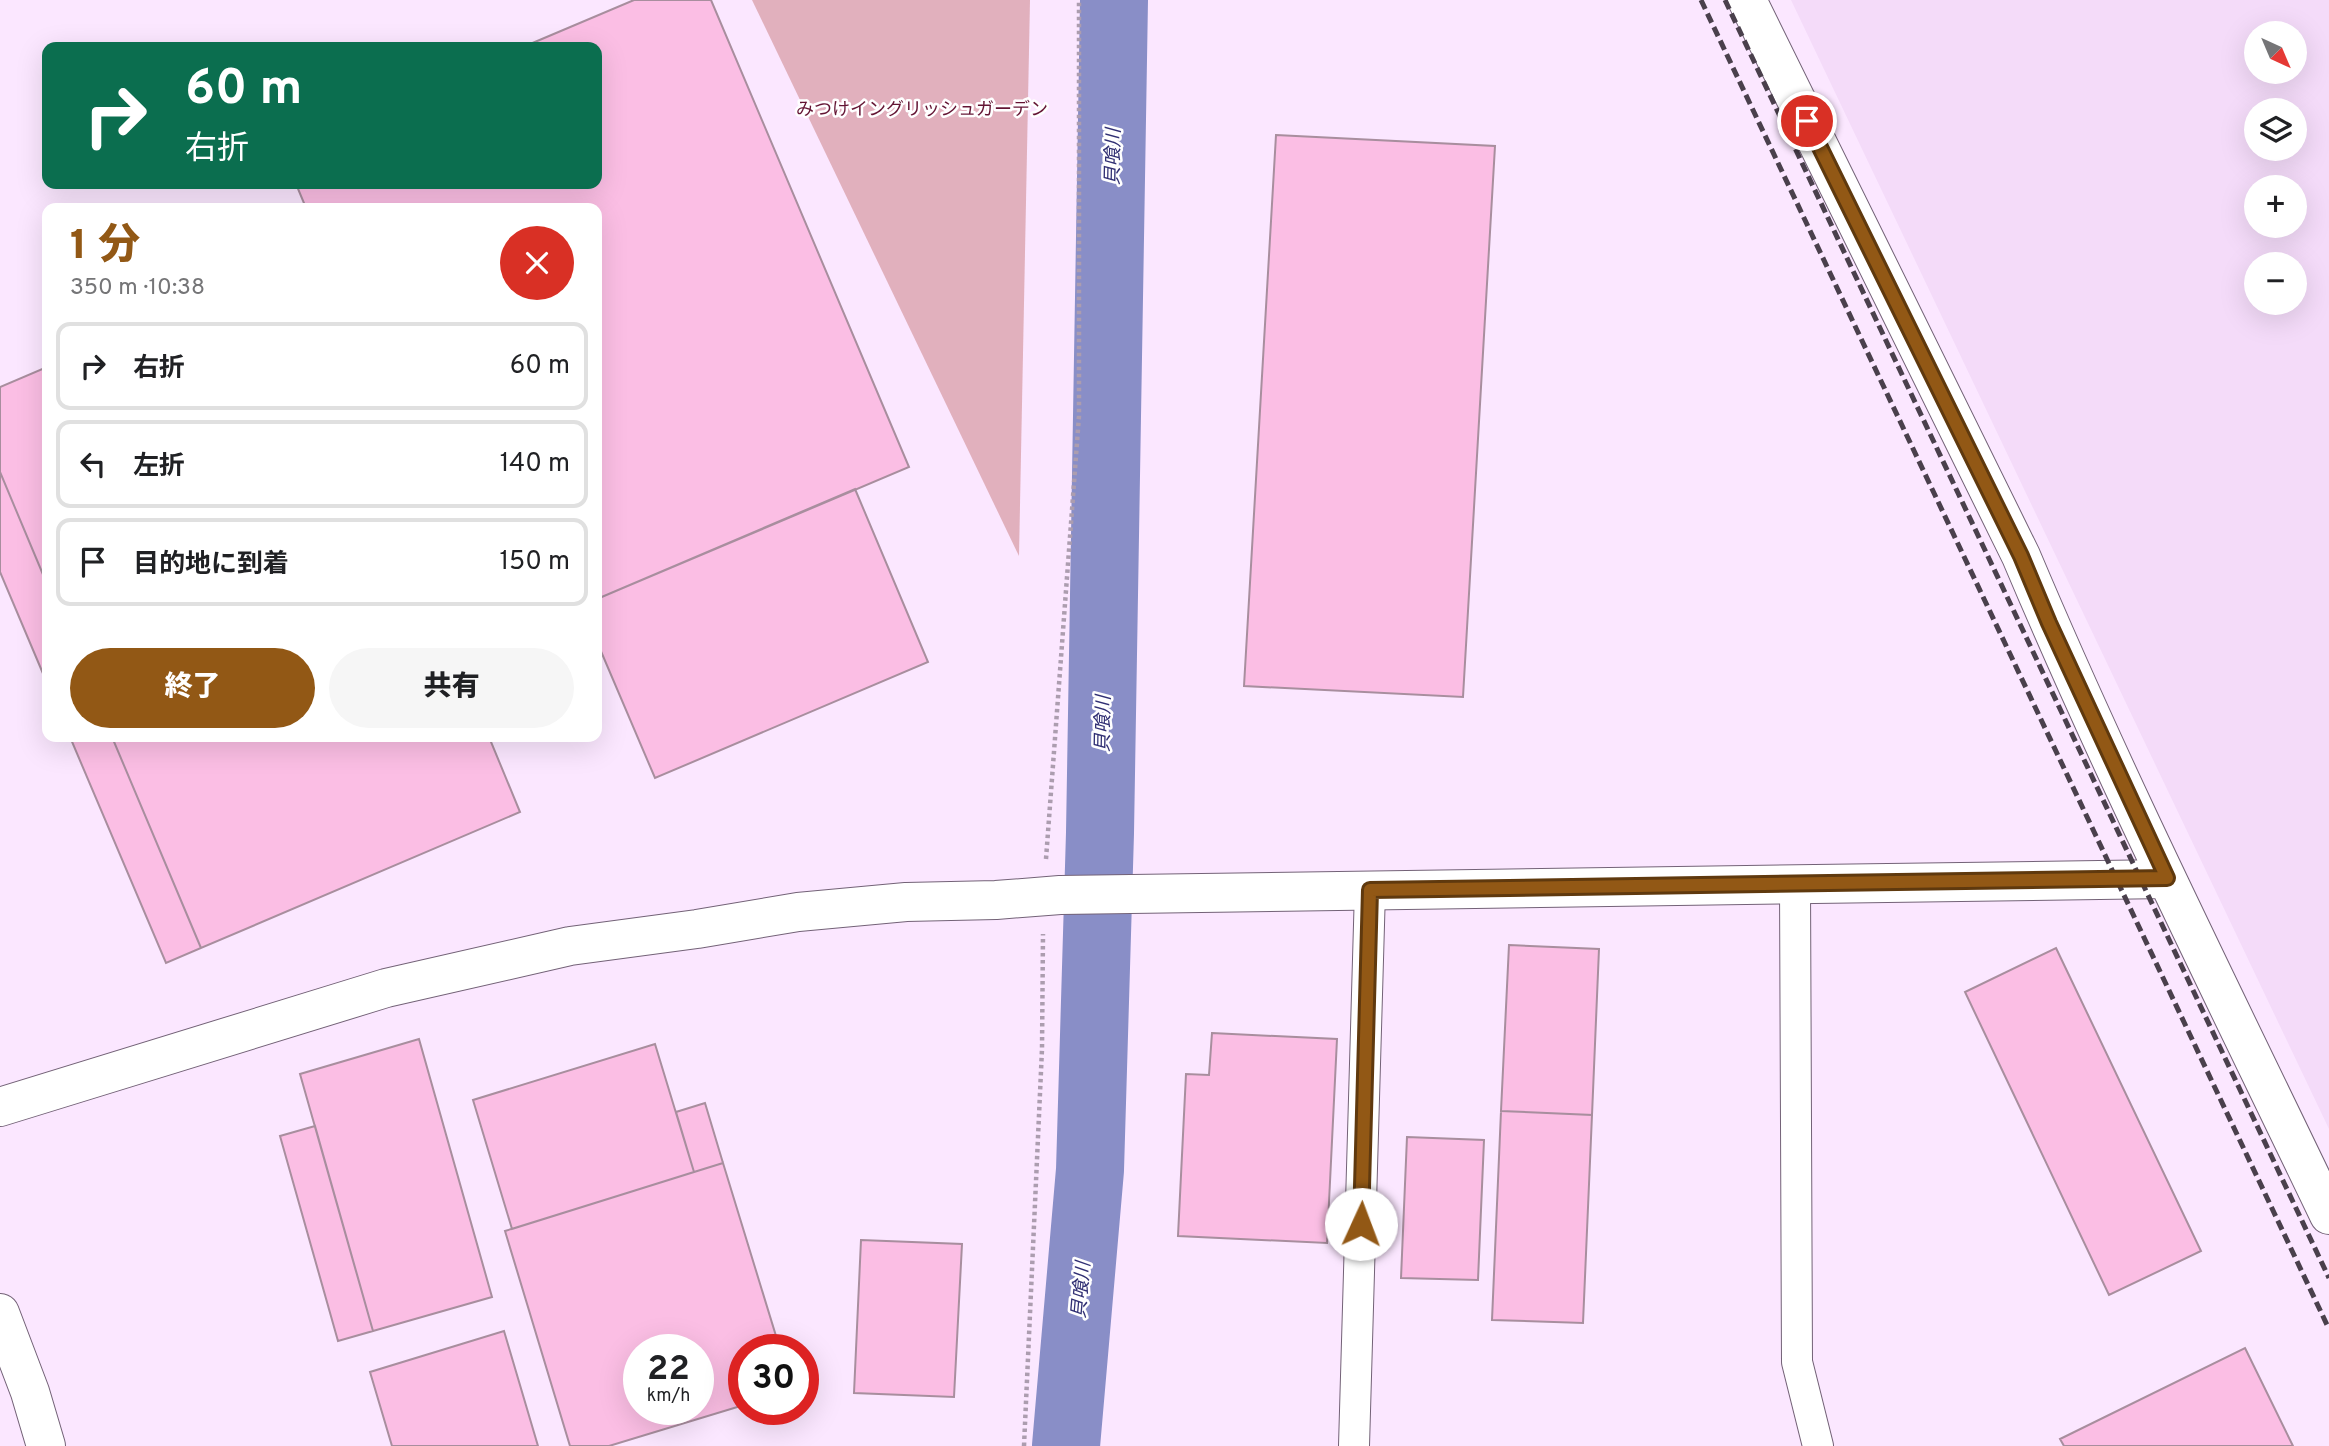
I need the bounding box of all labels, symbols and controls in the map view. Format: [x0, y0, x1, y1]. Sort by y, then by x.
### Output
north arrow [2244, 21, 2306, 84]
map controls [2244, 21, 2307, 315]
text: 60 m [185, 60, 303, 122]
icon: right [70, 70, 161, 161]
pin [1777, 91, 1837, 151]
button: layers [2244, 98, 2307, 161]
park label: みつけイングリッシュガーデン [796, 99, 1048, 122]
icon: arrive [1788, 102, 1826, 140]
water label: 貝喰川 [1102, 126, 1127, 186]
text: 右折 [185, 130, 249, 170]
button: + [2244, 175, 2307, 238]
text: 1 分 [70, 221, 140, 274]
button: close [500, 226, 574, 300]
button: − [2244, 252, 2307, 315]
text: 350 m · 10:38 [70, 274, 205, 303]
icon: right [74, 347, 112, 385]
text: 60 m [510, 350, 570, 383]
text: 右折 [133, 353, 185, 386]
icon: left [74, 445, 112, 483]
text: 140 m [500, 448, 570, 481]
text: 左折 [133, 451, 185, 484]
icon: arrive [74, 543, 112, 581]
text: 150 m [499, 546, 570, 579]
text: 目的地に到着 [133, 549, 289, 582]
button: 終了 [70, 648, 315, 728]
button: 共有 [329, 648, 574, 728]
water label: 貝喰川 [1092, 693, 1117, 753]
position arrow [1324, 1187, 1398, 1261]
water label: 貝喰川 [1068, 1259, 1097, 1320]
speed limit sign: 30 [728, 1334, 819, 1425]
text: 22 [647, 1348, 690, 1392]
text: km/h [647, 1385, 690, 1408]

